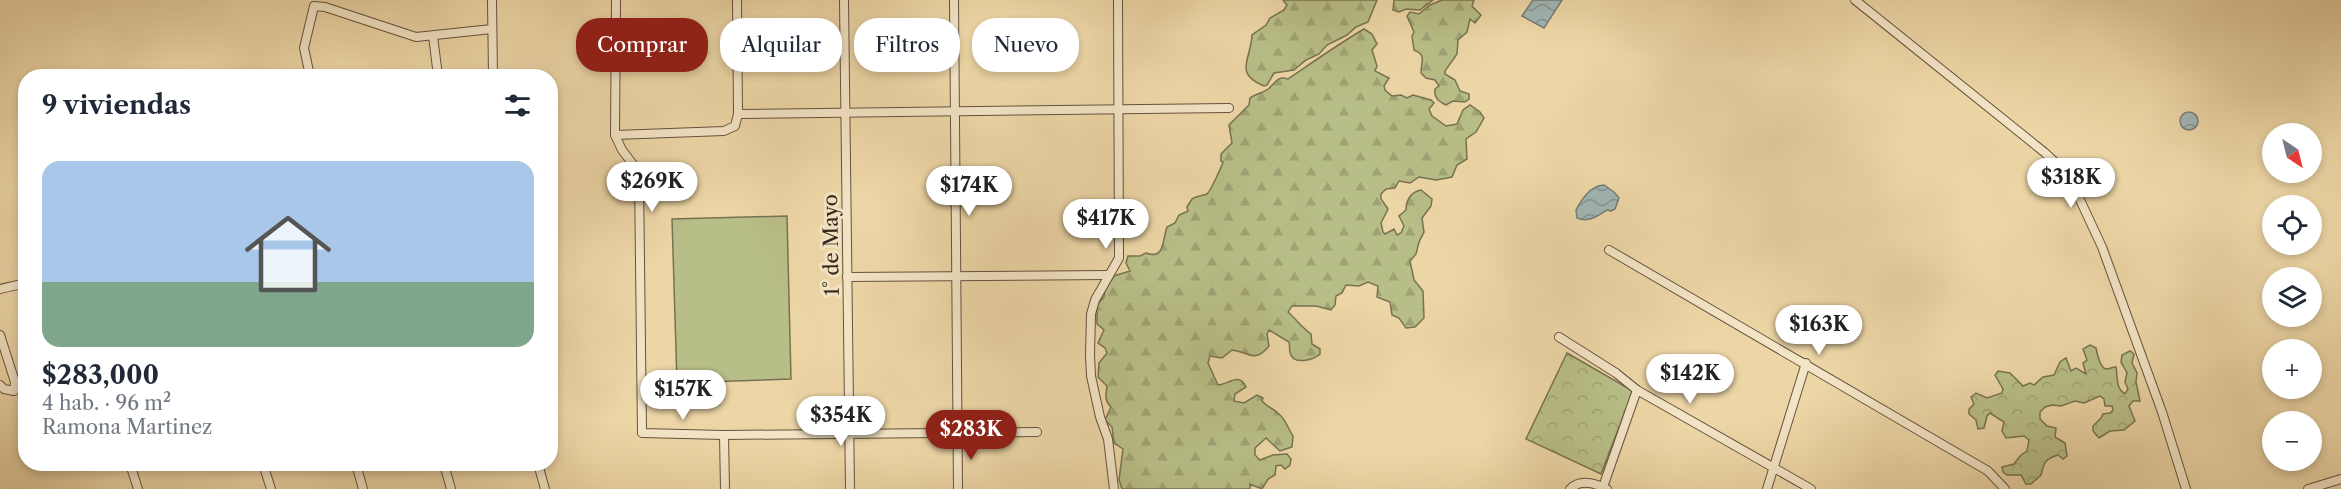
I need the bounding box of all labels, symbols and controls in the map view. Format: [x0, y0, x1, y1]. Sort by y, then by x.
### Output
chip: Comprar [576, 18, 708, 72]
chip: Alquilar [720, 18, 842, 72]
chip: Filtros [854, 18, 960, 72]
chip: Nuevo [972, 18, 1079, 72]
text: 9 viviendas [42, 89, 191, 121]
icon: filters [501, 89, 534, 122]
north arrow [2262, 123, 2322, 183]
map controls [2262, 123, 2322, 471]
pin: $318K [2029, 158, 2113, 209]
pin: $269K [610, 162, 694, 213]
text: $318K [2041, 165, 2101, 189]
pin: $174K [927, 166, 1011, 217]
text: $269K [621, 169, 683, 193]
text: $174K [940, 173, 998, 197]
street label: 1° de Mayo [818, 194, 844, 296]
button: locate [2262, 195, 2322, 255]
pin: $417K [1064, 199, 1148, 250]
icon: home [234, 200, 342, 308]
text: $417K [1077, 206, 1135, 230]
button: layers [2262, 267, 2322, 327]
pin: $163K [1777, 305, 1861, 356]
text: $163K [1789, 312, 1849, 336]
button: + [2262, 339, 2322, 399]
pin: $142K [1648, 354, 1732, 405]
text: $283,000 [42, 359, 159, 391]
text: $142K [1660, 361, 1720, 385]
pin: $157K [641, 370, 725, 421]
text: $157K [654, 377, 712, 401]
text: 4 hab. · 96 m² [42, 391, 171, 415]
pin: $354K [799, 396, 883, 447]
text: $354K [810, 403, 872, 427]
pin: $283K [929, 410, 1013, 461]
button: − [2262, 411, 2322, 471]
text: Ramona Martinez [42, 415, 212, 439]
text: $283K [940, 417, 1002, 441]

